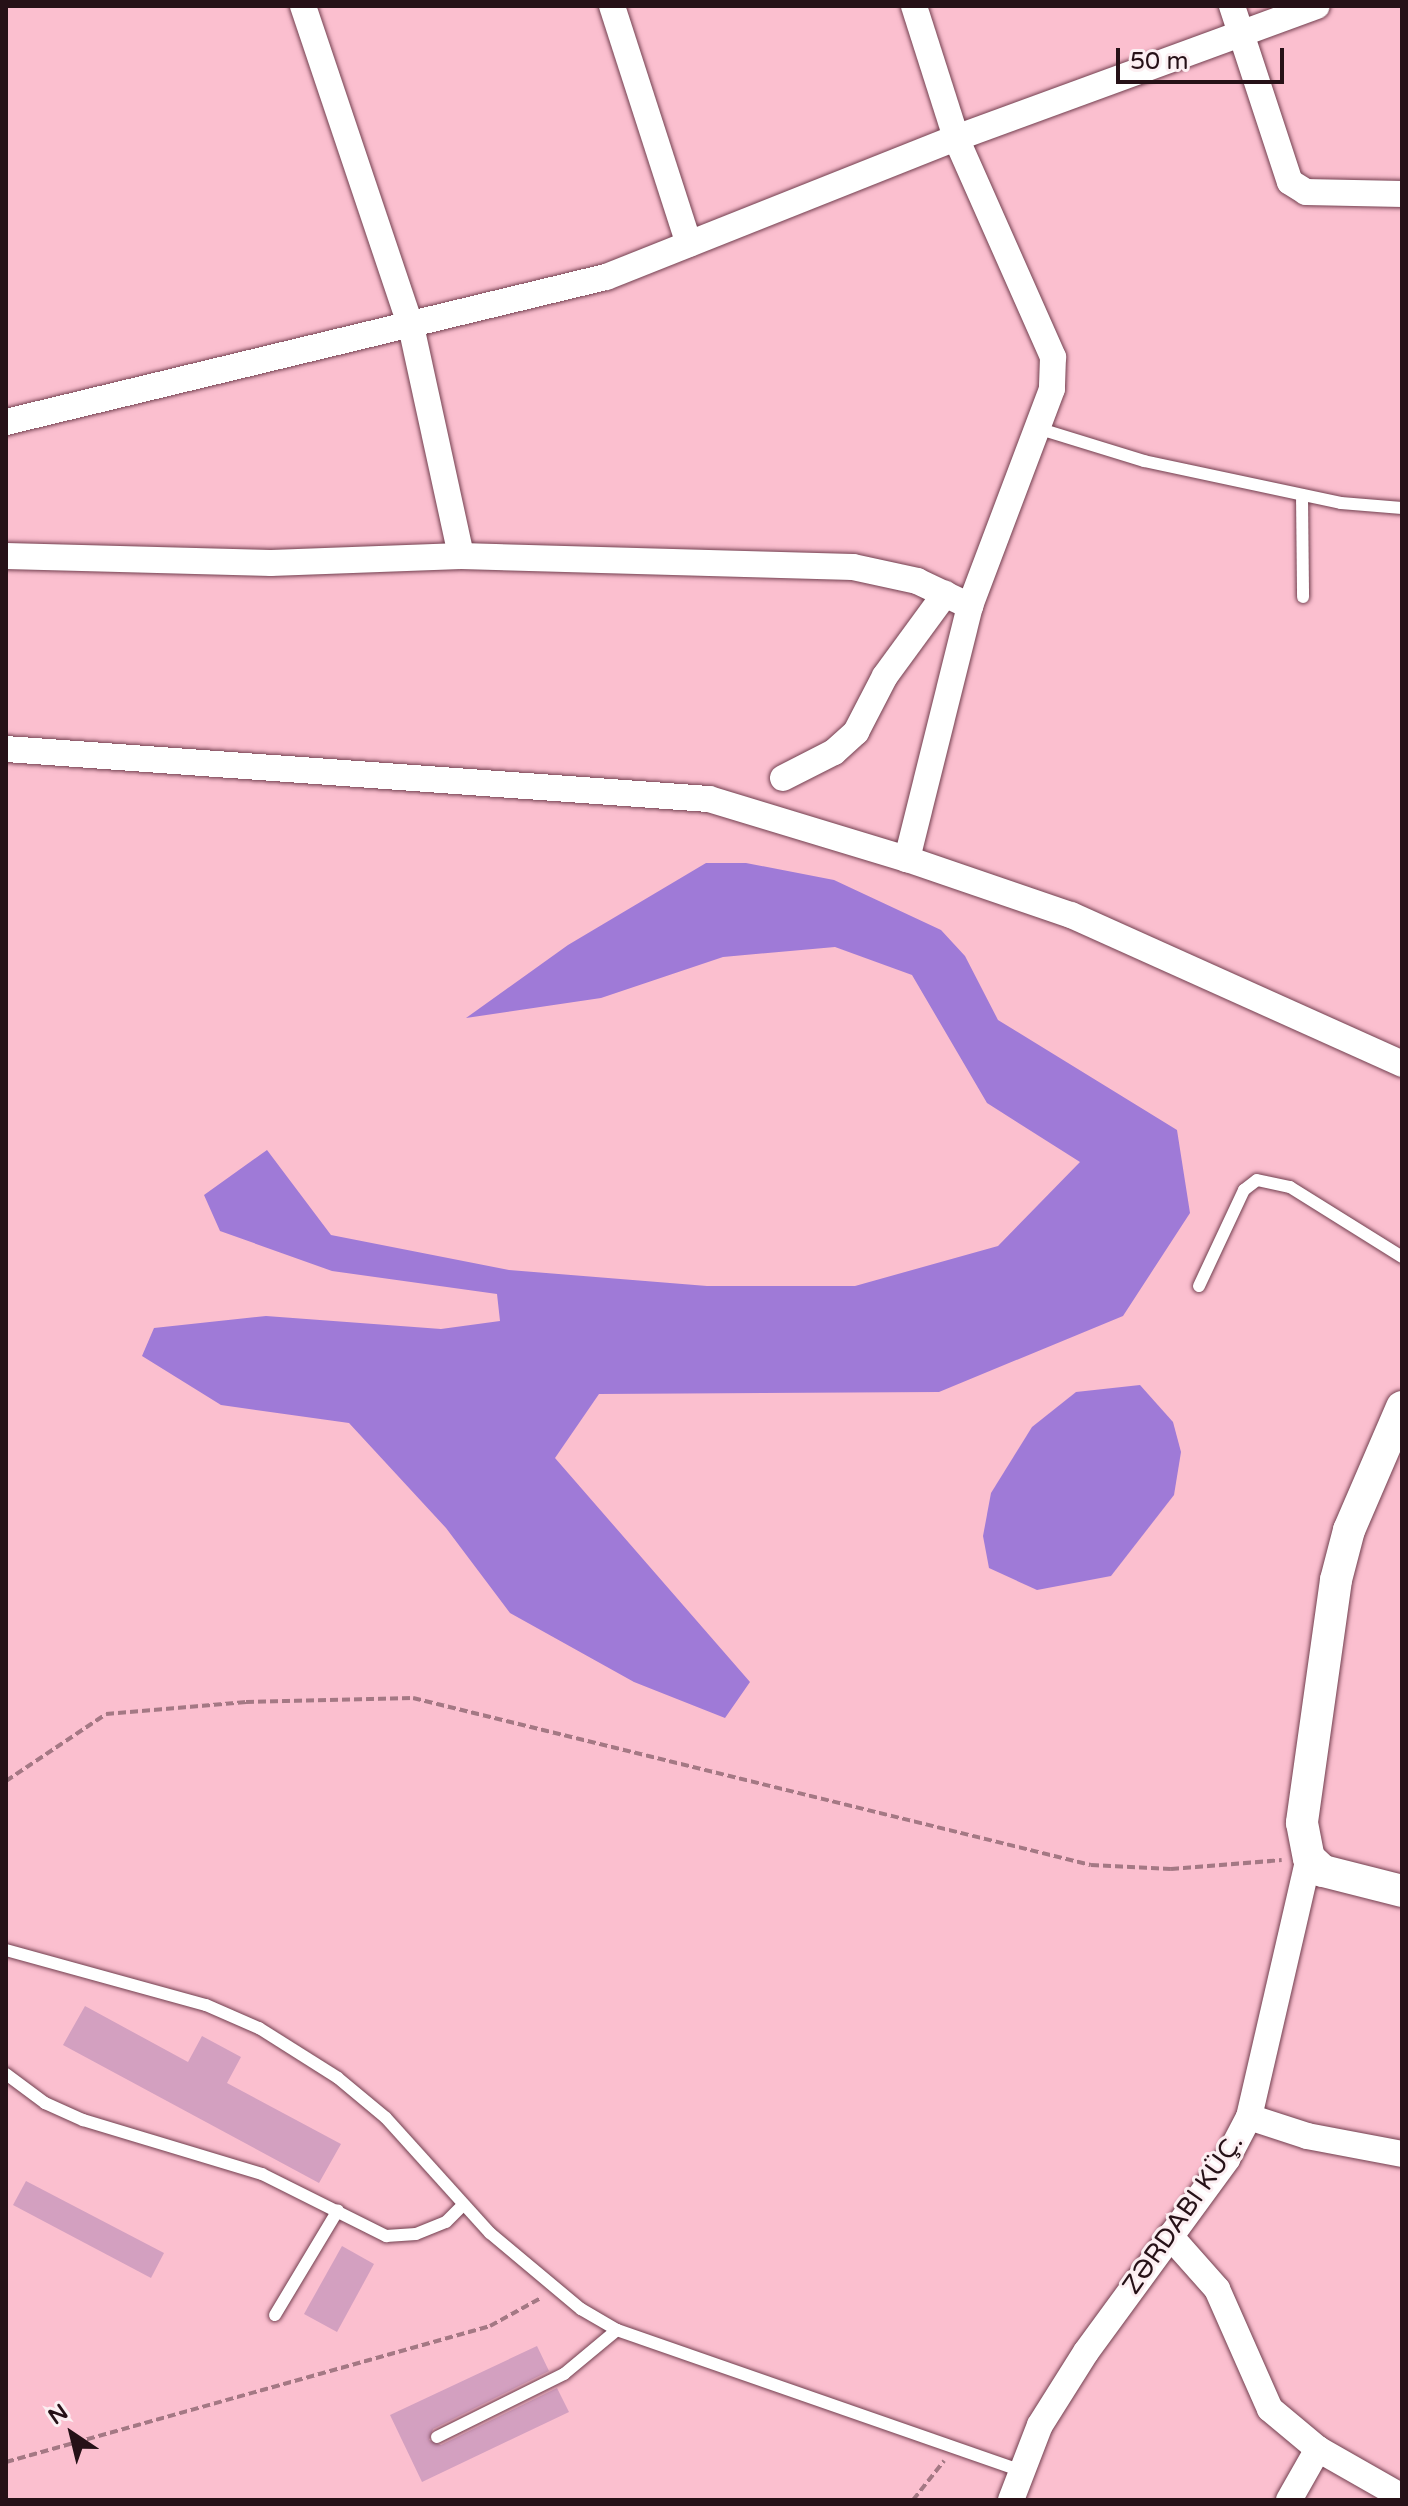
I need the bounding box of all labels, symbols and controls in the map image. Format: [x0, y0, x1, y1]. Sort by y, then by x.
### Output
scale bar [1120, 32, 1288, 82]
text: 50 m [1130, 47, 1188, 76]
street label: ZƏRDABI KÜÇ. [1116, 2128, 1250, 2300]
north arrow [32, 2394, 112, 2474]
text: N [44, 2399, 73, 2430]

